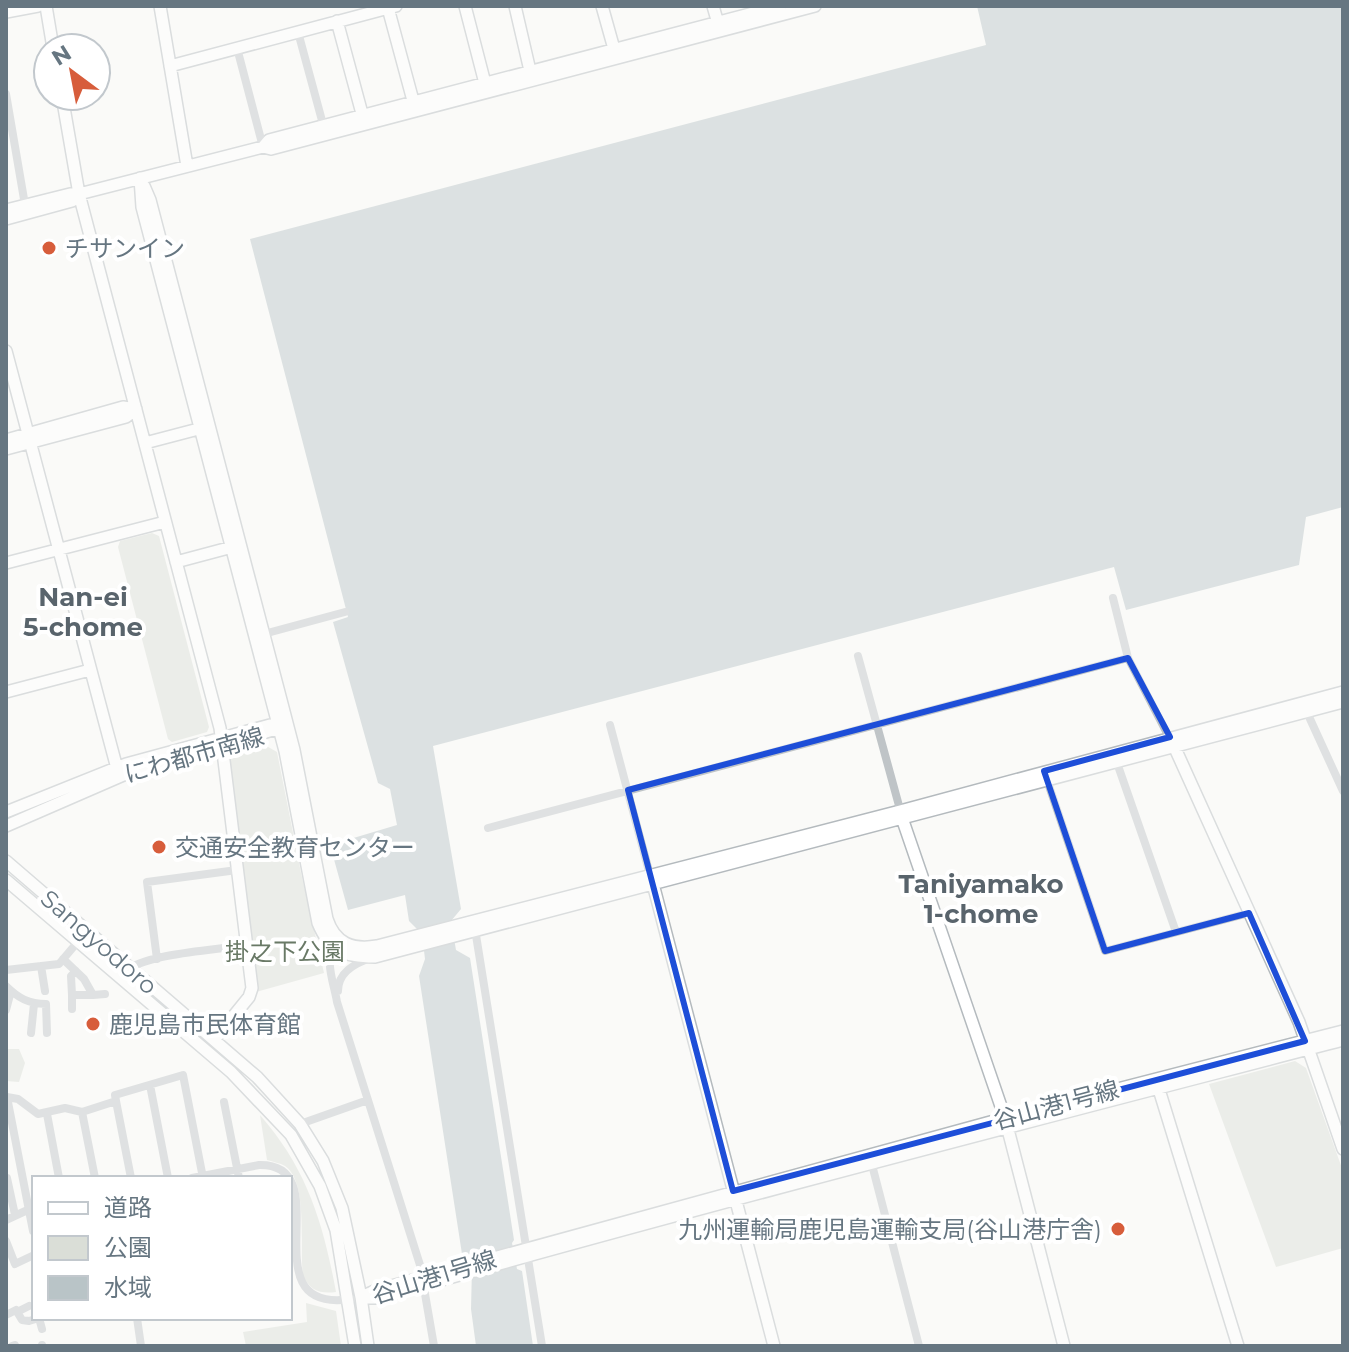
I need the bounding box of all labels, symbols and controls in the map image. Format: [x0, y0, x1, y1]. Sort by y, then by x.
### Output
north arrow [32, 32, 112, 112]
text: N [47, 39, 76, 72]
place label: チサンイン [65, 234, 185, 263]
marker: チサンイン [40, 239, 58, 257]
district label: Nan-ei 5-chome [23, 581, 143, 643]
street label: にわ都市南線 [121, 721, 267, 789]
place label: 交通安全教育センター [175, 833, 415, 862]
marker: 交通安全教育センター [150, 838, 168, 856]
district label: Taniyamako 1-chome [898, 868, 1064, 930]
street label: Sangyodoro [35, 884, 163, 1000]
park label: 掛之下公園 [225, 937, 345, 966]
place label: 鹿児島市民体育館 [109, 1010, 301, 1039]
marker: 鹿児島市民体育館 [84, 1015, 102, 1033]
street label: 谷山港1号線 [990, 1074, 1122, 1136]
legend [32, 1176, 292, 1320]
text: 道路 [104, 1193, 152, 1222]
place label: 九州運輸局鹿児島運輸支局(谷山港庁舎) [678, 1215, 1102, 1244]
marker: 九州運輸局鹿児島運輸支局(谷山港庁舎) [1109, 1220, 1127, 1238]
text: 公園 [104, 1233, 152, 1262]
street label: 谷山港1号線 [368, 1244, 500, 1310]
text: 水域 [104, 1273, 152, 1302]

